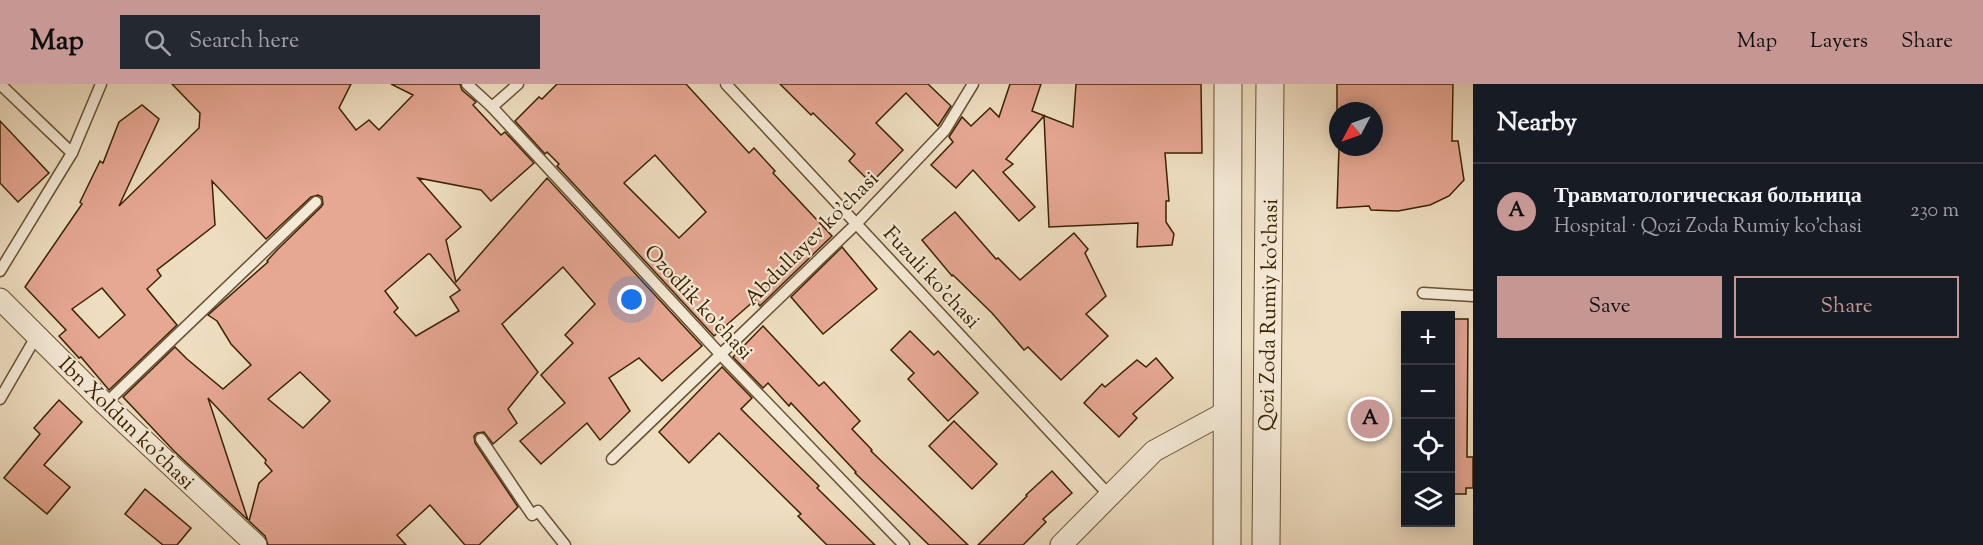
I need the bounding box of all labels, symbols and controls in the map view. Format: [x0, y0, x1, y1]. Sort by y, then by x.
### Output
search box [120, 15, 540, 69]
text: Map [30, 22, 84, 62]
icon: search [141, 26, 174, 59]
text: Search here [189, 26, 299, 58]
text: Map [1737, 27, 1777, 57]
text: Layers [1810, 27, 1868, 57]
text: Share [1901, 27, 1953, 57]
north arrow [1329, 102, 1383, 156]
text: Nearby [1497, 105, 1577, 142]
street label: Abdullayev ko'chasi [738, 165, 886, 313]
text: Травматологическая больница [1554, 181, 1862, 213]
text: A [1508, 197, 1525, 226]
text: 230 m [1910, 197, 1959, 226]
street label: Qozi Zoda Rumiy ko'chasi [1253, 198, 1287, 432]
text: Hospital · Qozi Zoda Rumiy ko'chasi [1554, 213, 1862, 242]
street label: Fuzuli ko'chasi [875, 220, 986, 337]
street label: Ozodlik ko'chasi [636, 239, 759, 368]
button: Save [1497, 276, 1722, 338]
button: Share [1734, 276, 1959, 338]
your location [617, 285, 646, 314]
map controls [1401, 311, 1455, 527]
button: + [1401, 311, 1455, 365]
street label: Ibn Xoldun ko'chasi [51, 351, 201, 498]
button: − [1401, 365, 1455, 419]
pin: A [1350, 396, 1390, 442]
button: locate [1401, 419, 1455, 473]
button: layers [1401, 473, 1455, 527]

